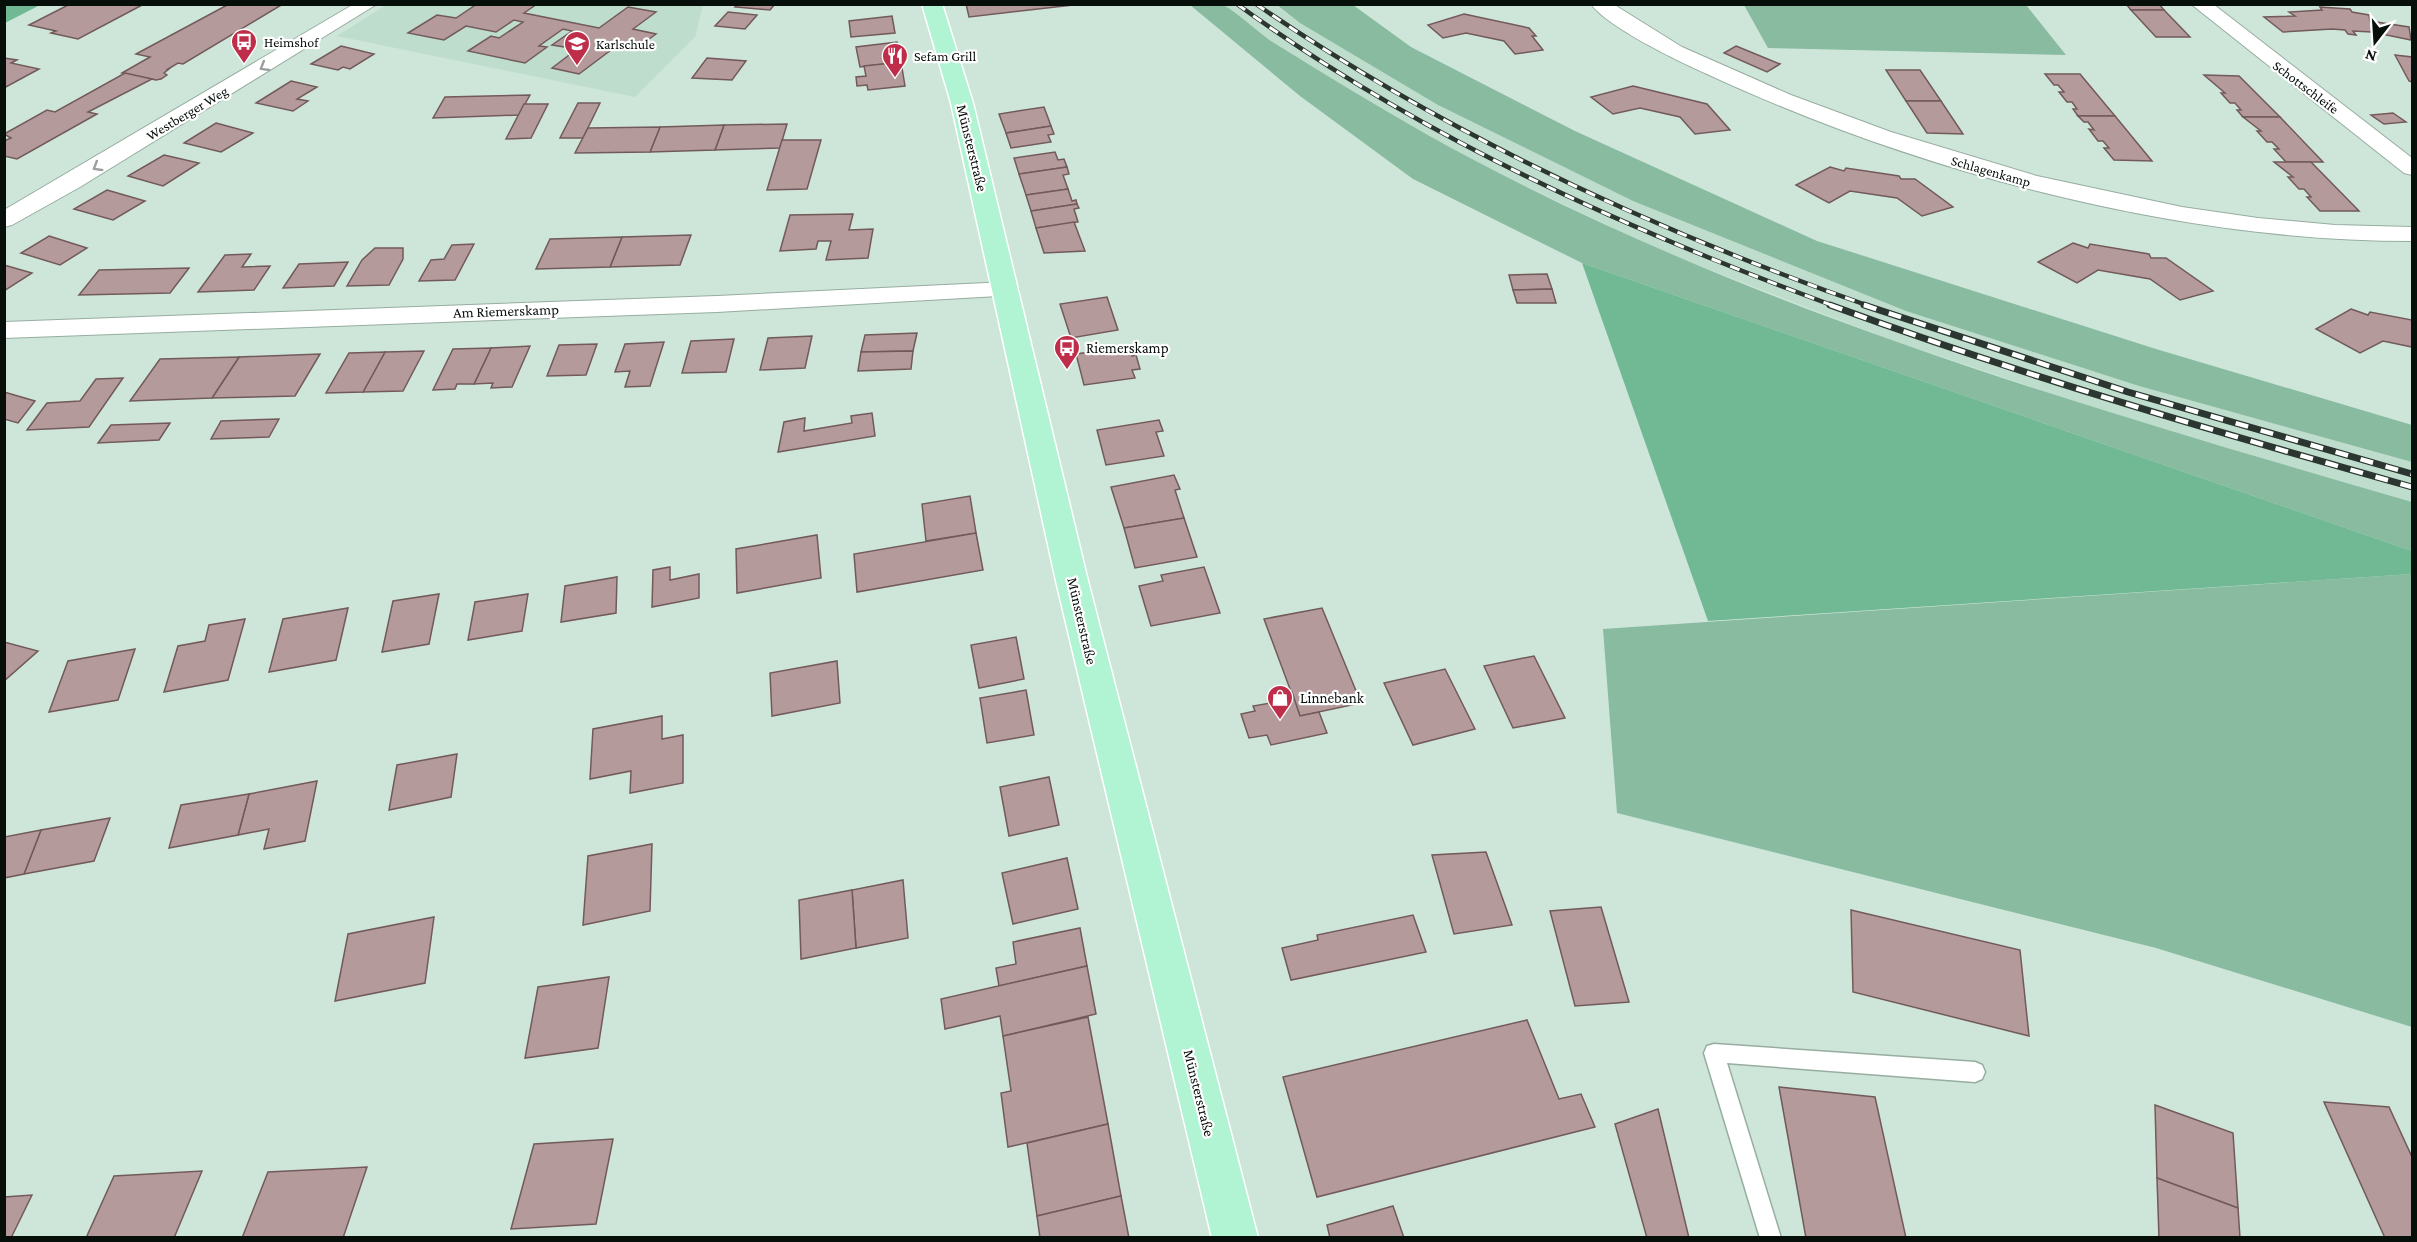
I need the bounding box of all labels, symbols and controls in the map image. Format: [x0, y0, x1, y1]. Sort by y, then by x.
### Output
north arrow [2345, 12, 2405, 72]
bus stop icon: Heimshof [229, 27, 259, 65]
school or university icon: Karlschule [562, 29, 592, 67]
place label: Heimshof [264, 34, 319, 50]
place label: Karlschule [596, 36, 655, 52]
restaurant icon: Sefam Grill [880, 41, 910, 79]
text: N [2363, 46, 2378, 66]
place label: Sefam Grill [914, 48, 976, 64]
street label: Schottschleife [2270, 57, 2342, 117]
one-way arrow [260, 60, 270, 72]
street label: Westberger Weg [143, 82, 231, 144]
street label: Münsterstraße [953, 103, 991, 193]
street label: Schlagenkamp [1949, 152, 2033, 190]
one-way arrow [93, 160, 103, 172]
street label: Am Riemerskamp [453, 301, 559, 322]
bus stop icon: Riemerskamp [1052, 333, 1082, 371]
place label: Riemerskamp [1086, 340, 1169, 357]
street label: Münsterstraße [1064, 576, 1100, 666]
shop icon: Linnebank [1265, 683, 1295, 721]
place label: Linnebank [1300, 690, 1365, 706]
street label: Münsterstraße [1180, 1048, 1218, 1138]

